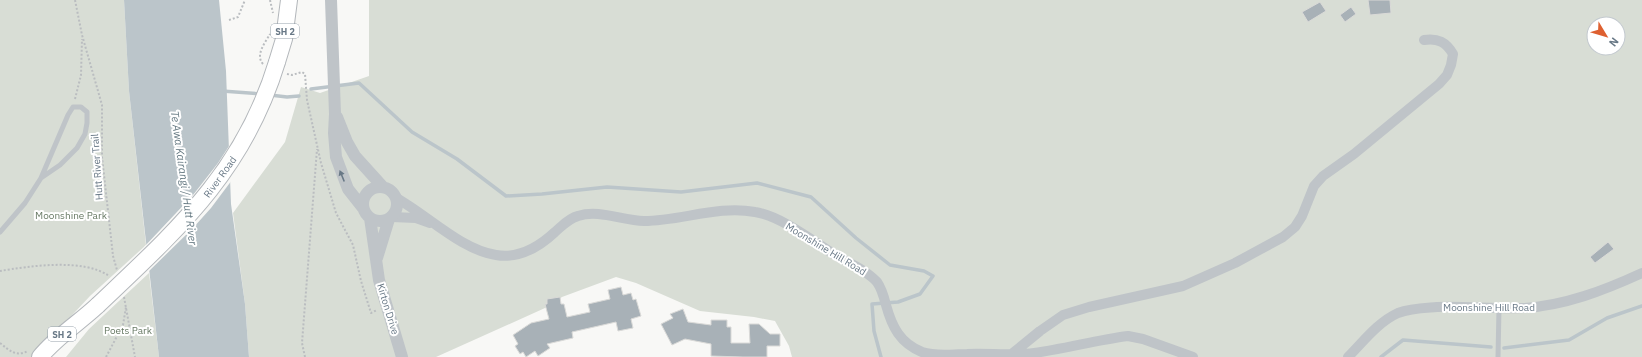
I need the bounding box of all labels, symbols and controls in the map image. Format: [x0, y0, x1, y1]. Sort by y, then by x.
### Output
north arrow [1586, 16, 1626, 56]
road number: SH 2 [271, 24, 299, 38]
text: N [1606, 35, 1622, 50]
water label: Te Awa Kairangi / Hutt River [168, 110, 200, 247]
street label: Hutt River Trail [88, 133, 106, 201]
street label: River Road [201, 154, 239, 200]
one-way arrow [339, 169, 345, 181]
park label: Moonshine Park [35, 209, 108, 222]
street label: Moonshine Hill Road [783, 220, 869, 278]
street label: Kirton Drive [374, 282, 402, 337]
street label: Moonshine Hill Road [1443, 301, 1535, 314]
park label: Poets Park [104, 324, 153, 337]
road number: SH 2 [48, 327, 76, 341]

